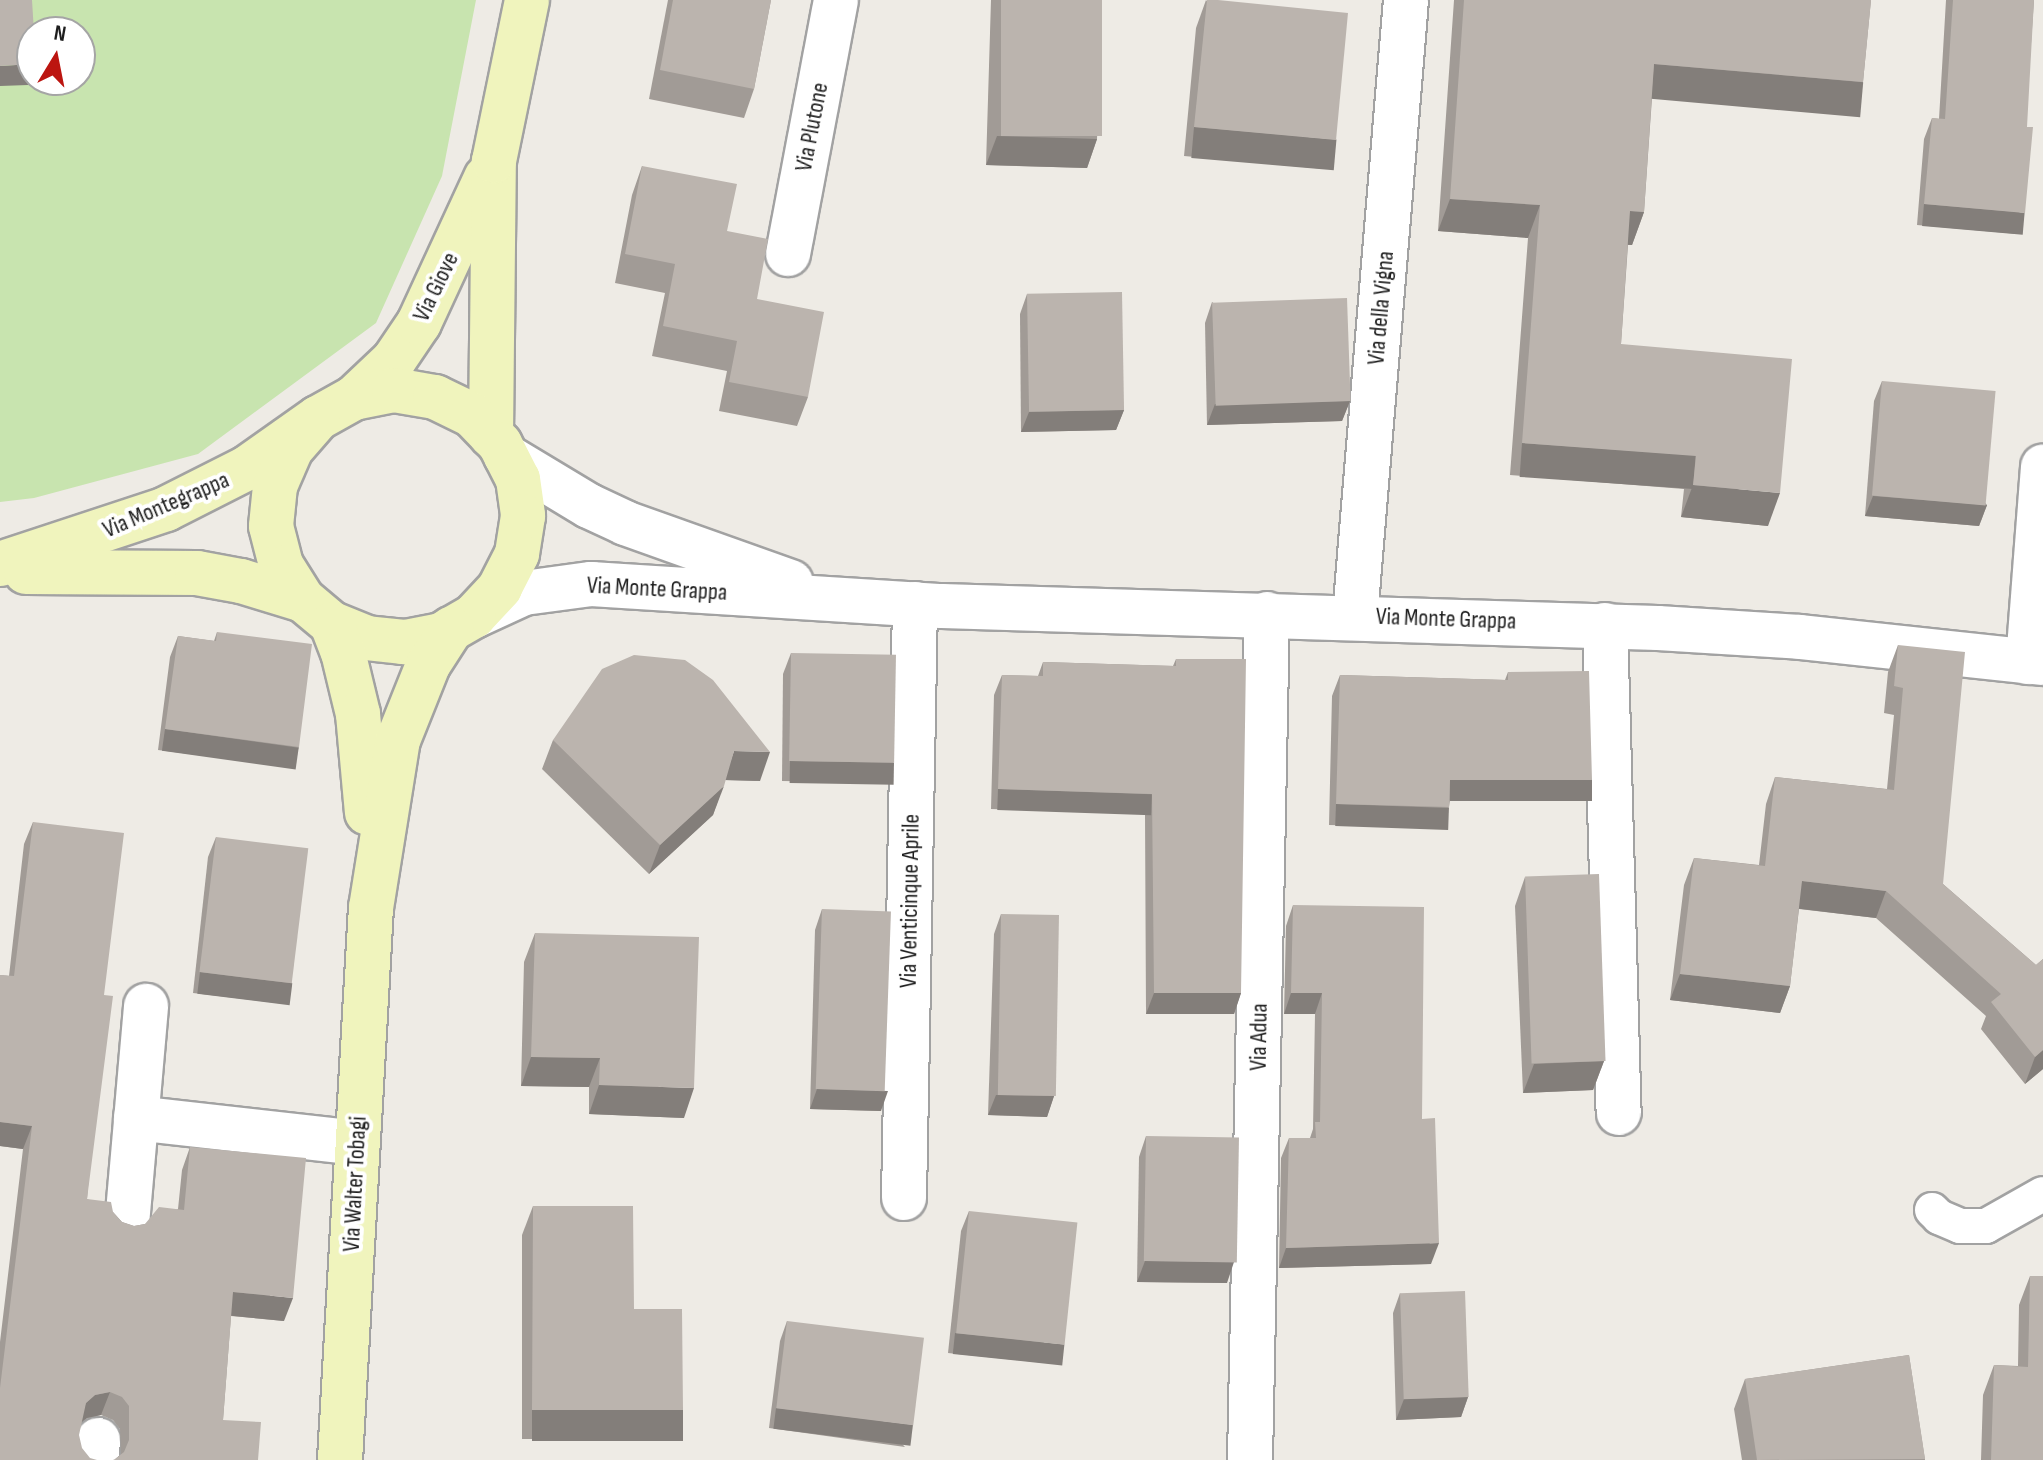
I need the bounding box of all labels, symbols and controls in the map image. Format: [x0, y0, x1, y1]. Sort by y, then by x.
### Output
north arrow [16, 16, 96, 96]
text: N [52, 20, 68, 48]
street label: Via Plutone [789, 80, 835, 174]
street label: Via Giove [407, 248, 465, 326]
street label: Via della Vigna [1362, 250, 1400, 366]
street label: Via Montegrappa [99, 466, 233, 544]
street label: Via Monte Grappa [586, 571, 728, 607]
street label: Via Monte Grappa [1375, 602, 1517, 636]
street label: Via Venticinque Aprile [894, 814, 926, 988]
street label: Via Adua [1244, 1003, 1274, 1071]
street label: Via Walter Tobagi [337, 1115, 373, 1253]

